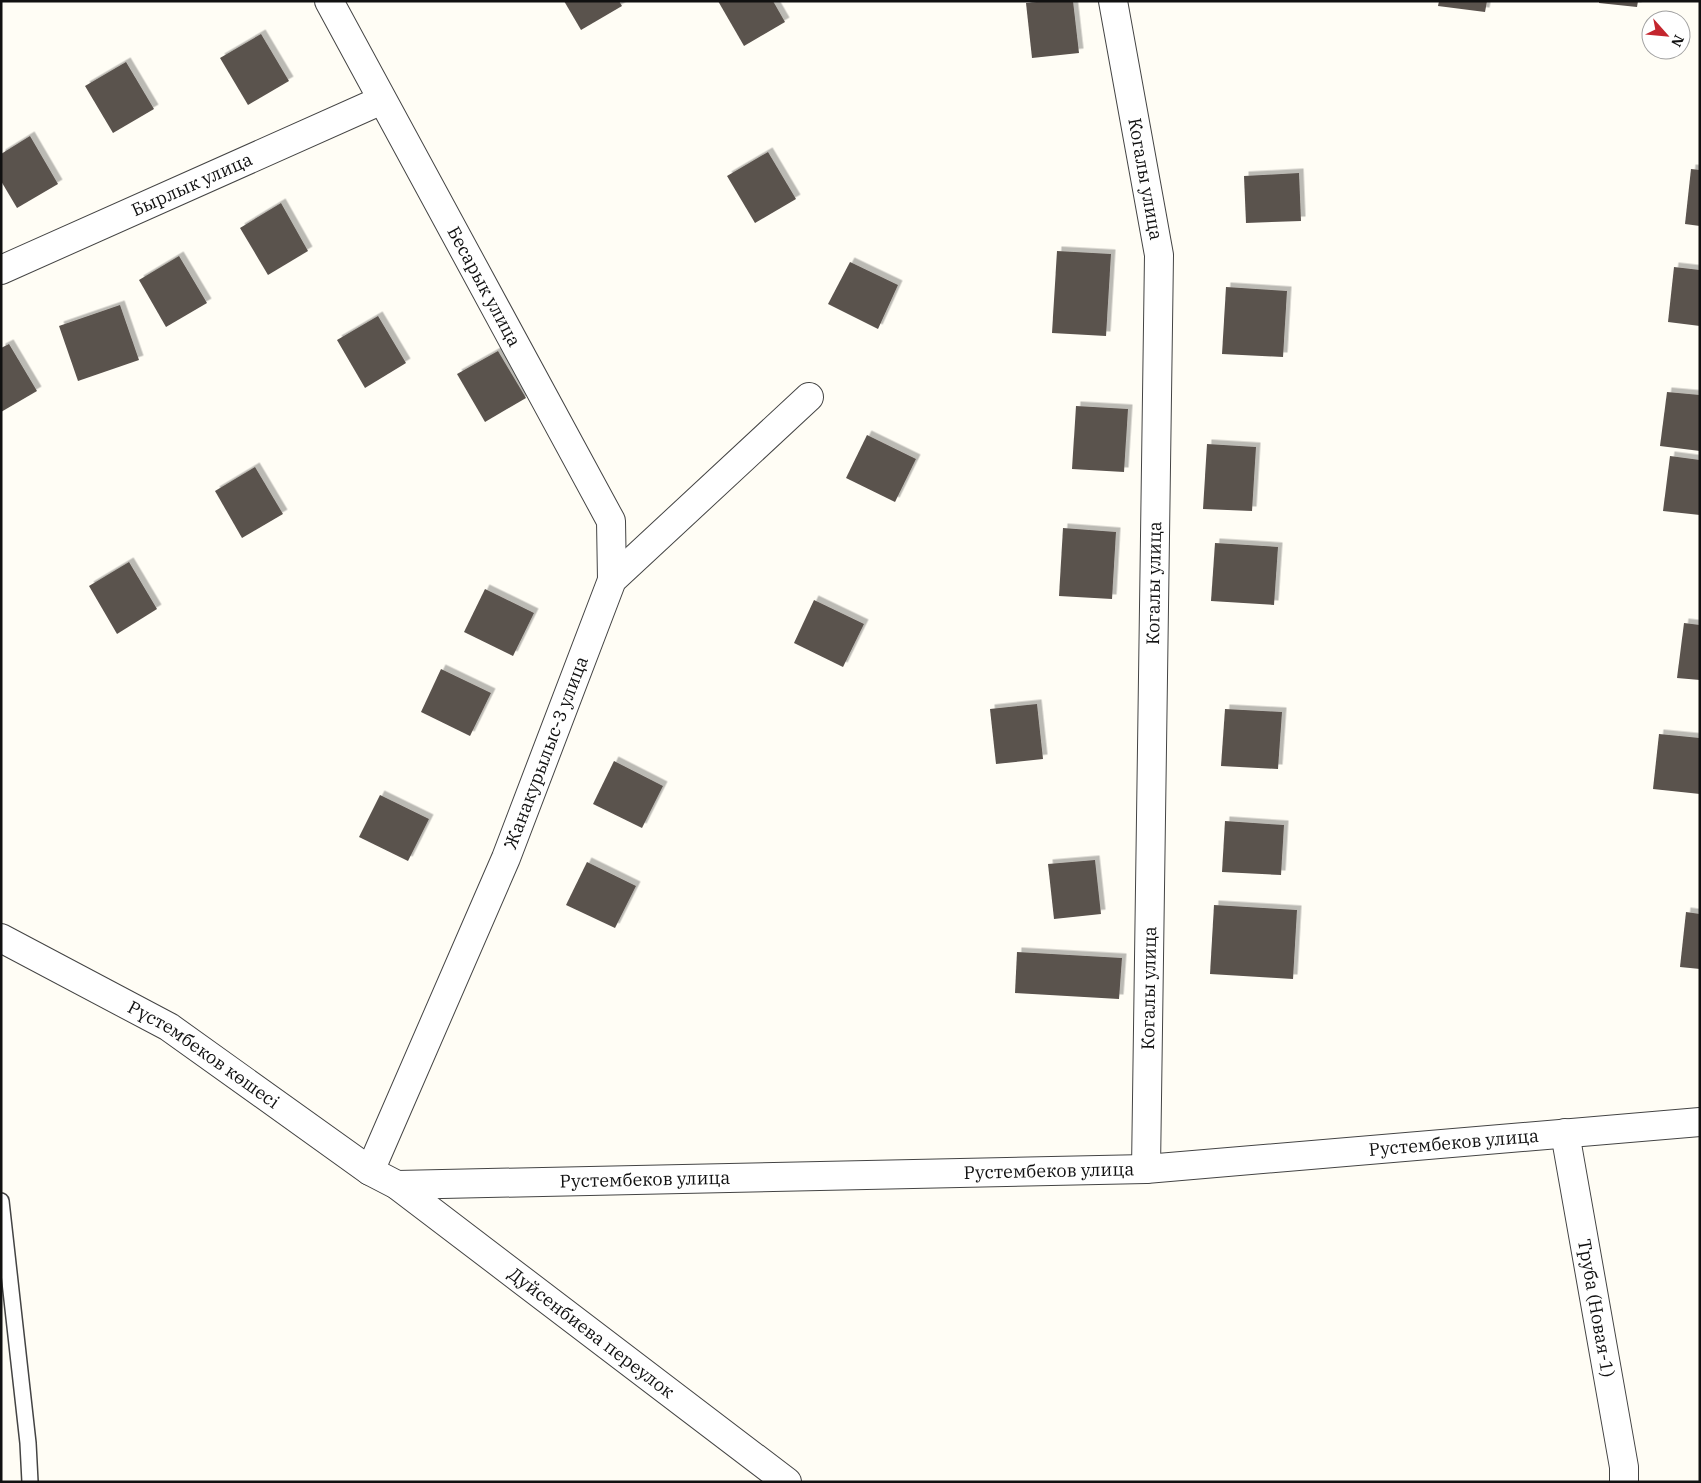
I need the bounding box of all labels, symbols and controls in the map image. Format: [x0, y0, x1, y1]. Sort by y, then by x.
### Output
north arrow [1641, 10, 1691, 60]
text: N [1667, 32, 1688, 50]
street label: Когалы улица [1123, 116, 1168, 242]
street label: Бырлык улица [128, 147, 256, 221]
street label: Бесарык улица [442, 222, 526, 351]
street label: Когалы улица [1141, 521, 1166, 645]
street label: Жанакурылыс-3 улица [498, 653, 593, 852]
street label: Когалы улица [1136, 926, 1161, 1050]
street label: Рүстембеков көшесі [124, 995, 284, 1113]
street label: Рустембеков улица [1368, 1124, 1540, 1161]
street label: Рустембеков улица [963, 1157, 1135, 1184]
street label: Рустембеков улица [559, 1166, 731, 1193]
street label: Труба (Новая-1) [1573, 1237, 1620, 1379]
street label: Дуйсенбиева переулок [504, 1262, 680, 1403]

